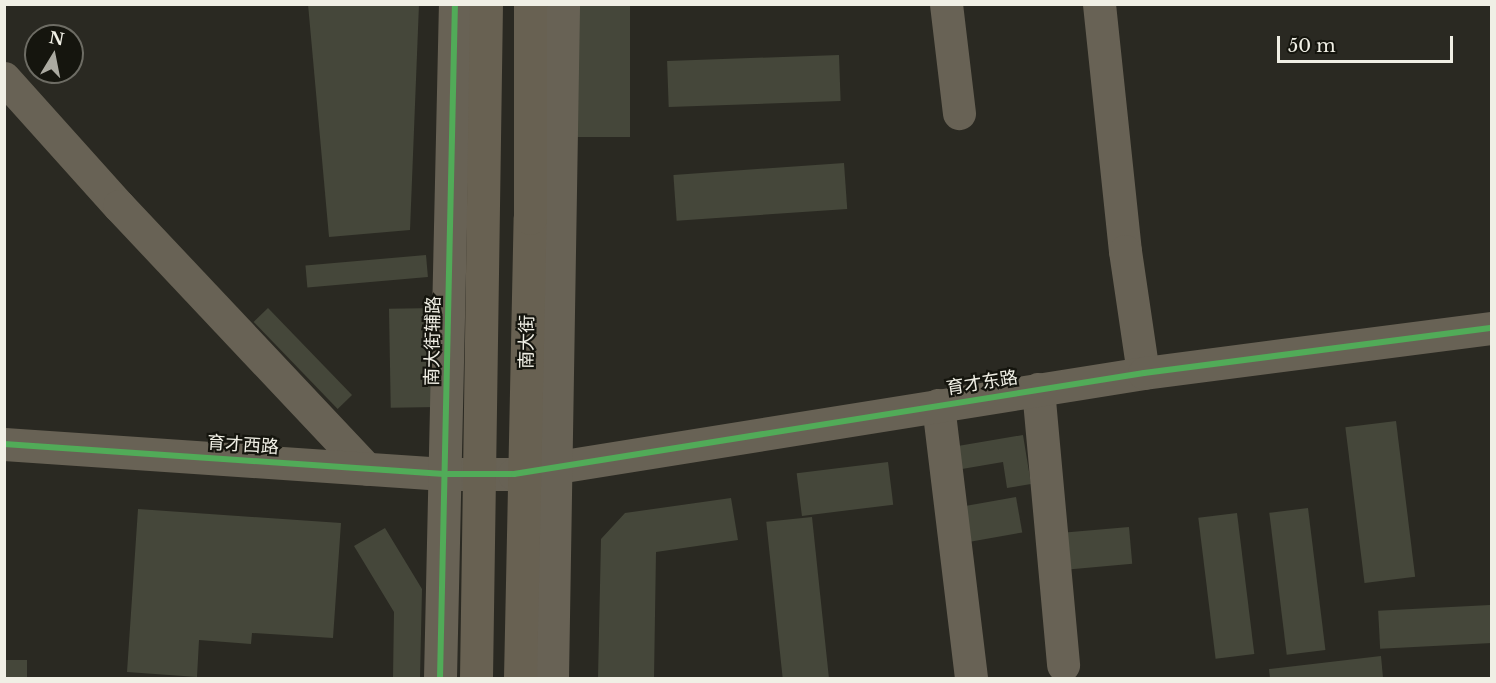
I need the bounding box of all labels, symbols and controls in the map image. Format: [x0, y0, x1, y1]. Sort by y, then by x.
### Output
north arrow [24, 24, 84, 84]
scale bar [1280, 24, 1456, 62]
text: N [48, 27, 66, 49]
text: 50 m [1288, 35, 1336, 57]
street label: 南大街辅路 [421, 296, 445, 386]
street label: 南大街 [516, 315, 538, 369]
street label: 育才东路 [945, 367, 1019, 399]
street label: 育才西路 [206, 432, 280, 458]

